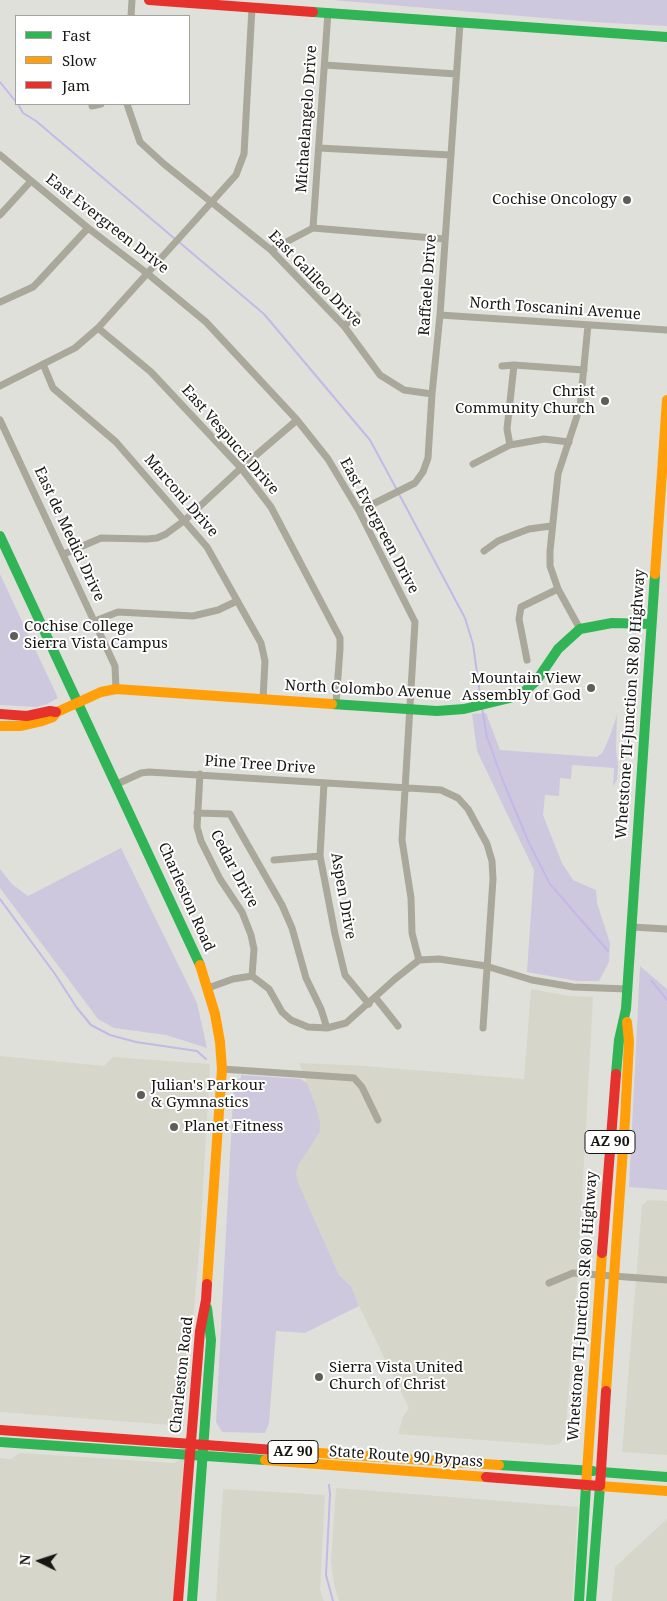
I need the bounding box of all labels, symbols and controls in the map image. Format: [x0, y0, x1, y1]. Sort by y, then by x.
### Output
legend [15, 15, 190, 105]
text: Fast [62, 25, 91, 45]
street label: Michaelangelo Drive [293, 45, 321, 193]
text: Slow [62, 50, 96, 70]
text: Jam [62, 75, 90, 95]
street label: East Evergreen Drive [42, 170, 172, 278]
place label: Cochise Oncology [492, 191, 617, 209]
marker: Cochise Oncology [621, 194, 633, 206]
street label: East Galileo Drive [264, 227, 366, 331]
street label: Raffaele Drive [415, 234, 441, 336]
street label: North Toscanini Avenue [469, 294, 641, 324]
street label: East Vespucci Drive [177, 381, 283, 499]
place label: Christ Community Church [455, 383, 595, 418]
marker: Christ Community Church [599, 395, 611, 407]
street label: Marconi Drive [140, 451, 222, 541]
street label: East Evergreen Drive [336, 455, 422, 597]
street label: East de Medici Drive [30, 464, 108, 604]
street label: Whetstone TI-Junction SR 80 Highway [613, 568, 649, 840]
place label: Cochise College Sierra Vista Campus [24, 618, 168, 653]
marker: Cochise College Sierra Vista Campus [8, 630, 20, 642]
place label: Mountain View Assembly of God [462, 670, 581, 705]
street label: North Colombo Avenue [284, 677, 452, 703]
marker: Mountain View Assembly of God [585, 682, 597, 694]
street label: Pine Tree Drive [204, 752, 316, 778]
street label: Cedar Drive [206, 827, 262, 911]
street label: Charleston Road [154, 840, 218, 954]
street label: Aspen Drive [327, 851, 359, 941]
place label: Julian's Parkour & Gymnastics [151, 1077, 265, 1112]
marker: Julian's Parkour & Gymnastics [135, 1089, 147, 1101]
place label: Planet Fitness [184, 1118, 283, 1136]
marker: Planet Fitness [168, 1121, 180, 1133]
road number: AZ 90 [585, 1130, 635, 1154]
street label: Whetstone TI-Junction SR 80 Highway [565, 1170, 601, 1442]
street label: Charleston Road [167, 1316, 197, 1434]
place label: Sierra Vista United Church of Christ [329, 1359, 463, 1394]
marker: Sierra Vista United Church of Christ [313, 1371, 325, 1383]
road number: AZ 90 [268, 1440, 318, 1464]
street label: State Route 90 Bypass [328, 1443, 484, 1471]
north arrow [15, 1536, 65, 1586]
text: N [15, 1554, 34, 1566]

